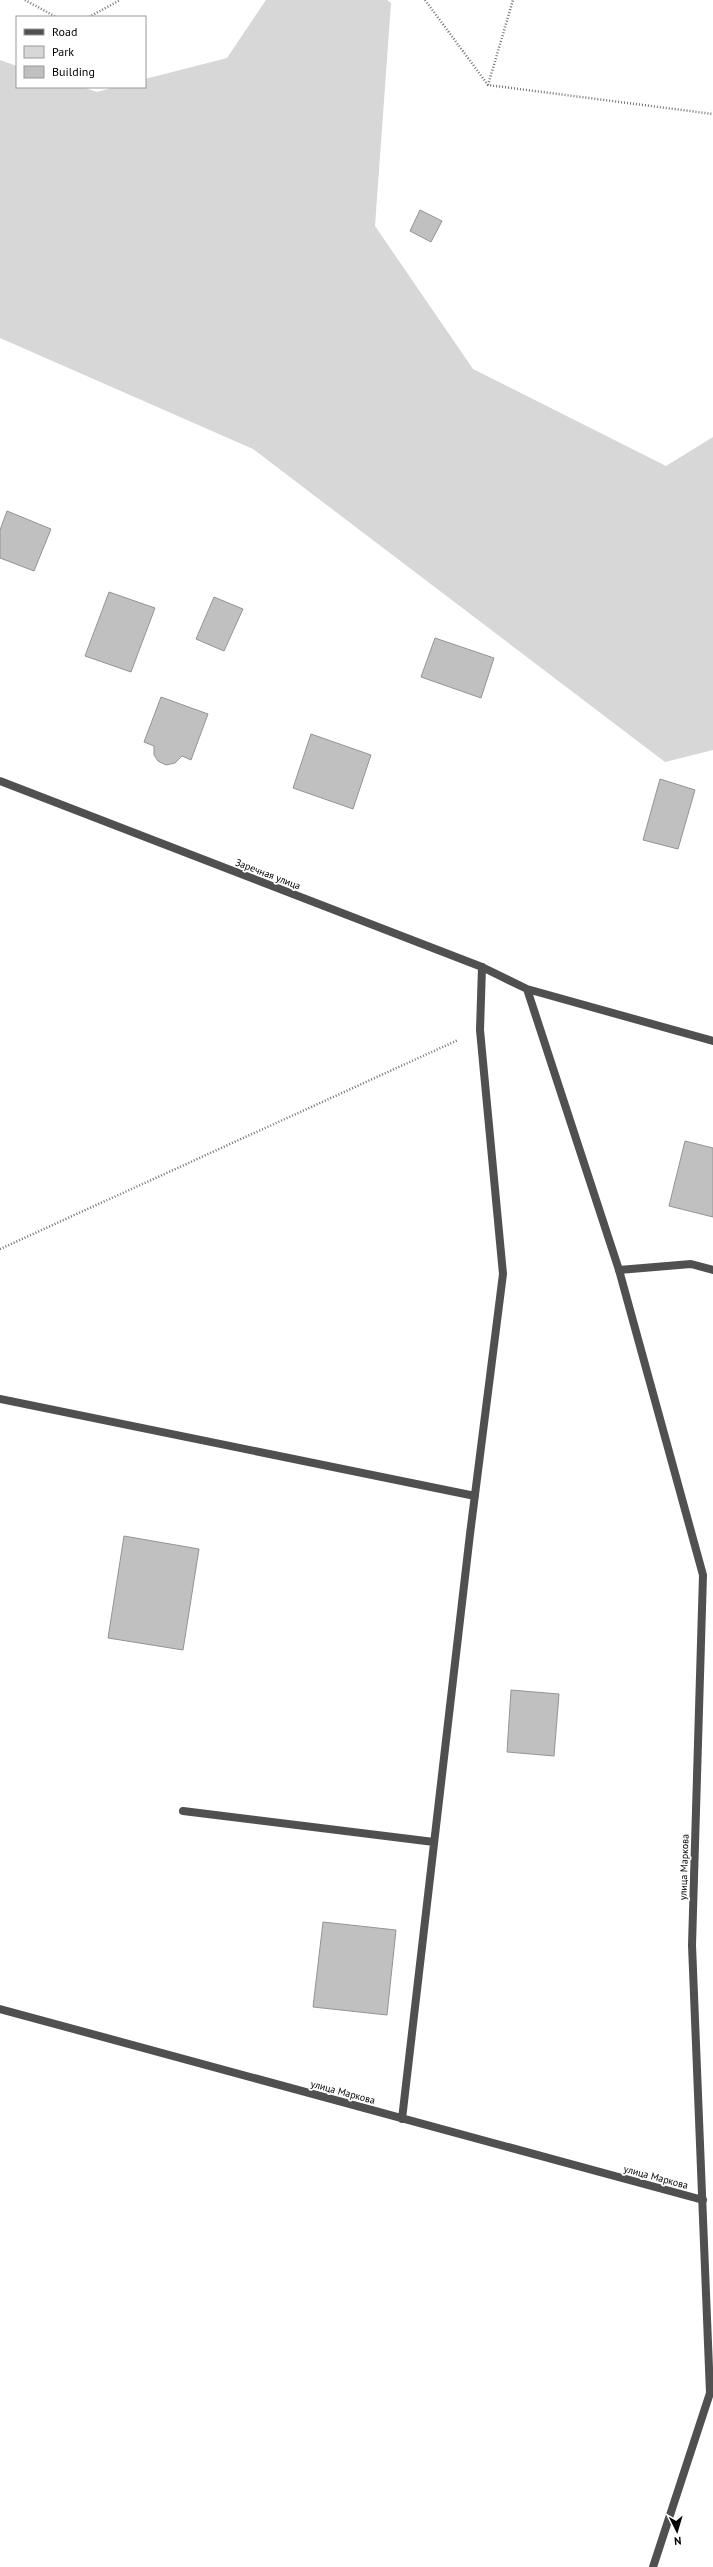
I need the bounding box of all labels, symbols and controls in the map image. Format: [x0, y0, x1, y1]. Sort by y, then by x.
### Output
legend [16, 16, 146, 88]
text: Road [52, 24, 77, 39]
text: Park [52, 44, 74, 59]
text: Building [52, 64, 95, 79]
street label: Заречная улица [233, 856, 303, 892]
street label: улица Маркова [676, 1834, 692, 1900]
street label: улица Маркова [309, 2077, 377, 2107]
street label: улица Маркова [622, 2162, 690, 2192]
north arrow [657, 2511, 697, 2551]
text: N [674, 2534, 682, 2548]

